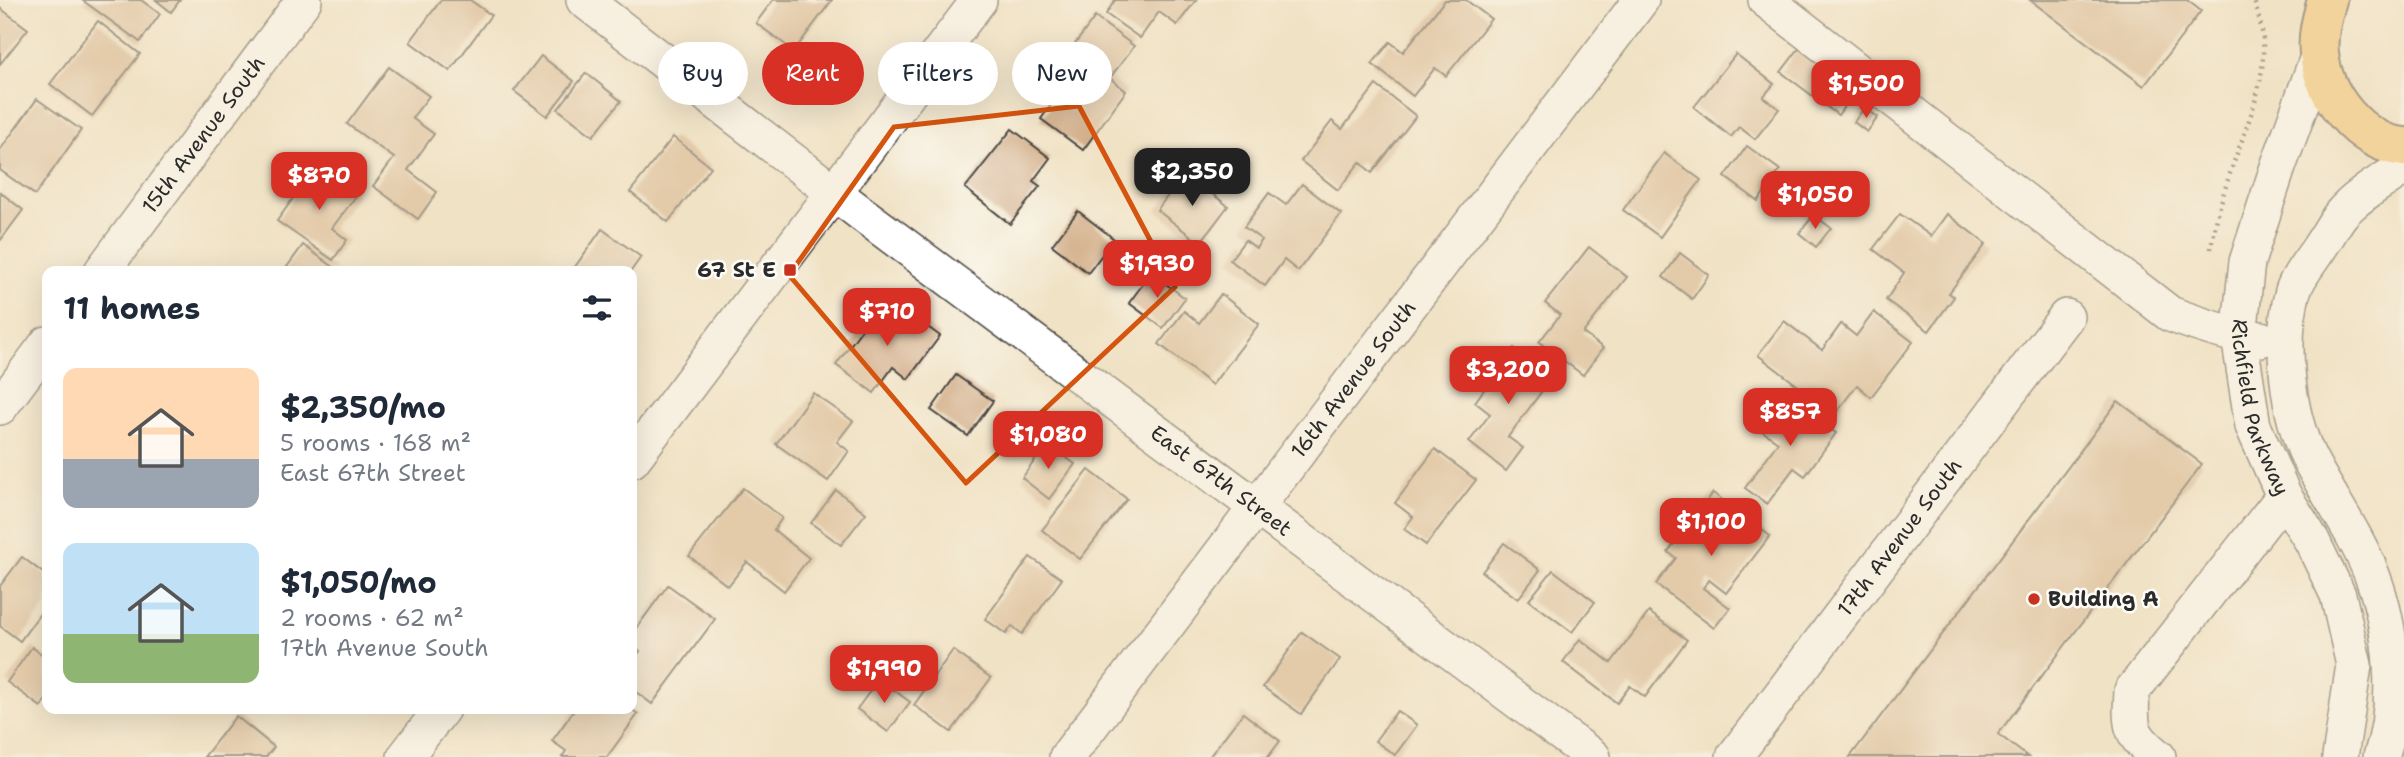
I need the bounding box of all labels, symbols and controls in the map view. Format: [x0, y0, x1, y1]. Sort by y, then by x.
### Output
chip: Buy [658, 42, 748, 105]
chip: Rent [762, 42, 864, 105]
chip: Filters [878, 42, 998, 105]
chip: New [1012, 42, 1112, 105]
street label: 15th Avenue South [136, 50, 272, 219]
pin: $1,500 [1809, 60, 1923, 120]
text: $1,500 [1827, 68, 1905, 98]
pin: $2,350 [1135, 148, 1249, 208]
pin: $870 [278, 152, 360, 212]
text: $2,350 [1150, 156, 1234, 186]
text: $870 [287, 160, 351, 190]
pin: $1,050 [1758, 172, 1872, 231]
text: $1,050 [1777, 179, 1853, 209]
pin: $1,930 [1100, 240, 1214, 300]
text: $1,930 [1119, 248, 1195, 278]
place label: 67 St E [697, 256, 776, 284]
marker: 67 St E [782, 262, 798, 278]
text: 11 homes [63, 288, 200, 329]
pin: $710 [846, 288, 928, 348]
icon: filters [578, 289, 616, 327]
street label: 16th Avenue South [1285, 295, 1422, 464]
text: $710 [859, 296, 915, 326]
street label: Richfield Parkway [2225, 318, 2296, 500]
pin: $3,200 [1451, 346, 1565, 406]
text: $3,200 [1466, 354, 1550, 384]
text: $2,350/mo [280, 387, 446, 428]
pin: $857 [1749, 388, 1831, 448]
icon: home [119, 396, 203, 480]
text: $857 [1759, 396, 1821, 426]
pin: $1,080 [991, 412, 1105, 471]
text: $1,080 [1009, 419, 1087, 449]
street label: East 67th Street [1144, 419, 1297, 543]
text: 5 rooms · 168 m² [280, 428, 471, 458]
street label: 17th Avenue South [1831, 453, 1968, 622]
text: East 67th Street [280, 458, 466, 488]
pin: $1,100 [1654, 498, 1768, 558]
text: $1,100 [1676, 506, 1746, 536]
text: $1,050/mo [280, 562, 437, 603]
icon: home [119, 571, 203, 655]
place label: Building A [2048, 585, 2159, 613]
marker: Building A [2026, 591, 2042, 607]
text: 2 rooms · 62 m² [280, 603, 464, 633]
text: 17th Avenue South [280, 633, 489, 663]
pin: $1,990 [827, 646, 941, 705]
text: $1,990 [846, 653, 922, 683]

